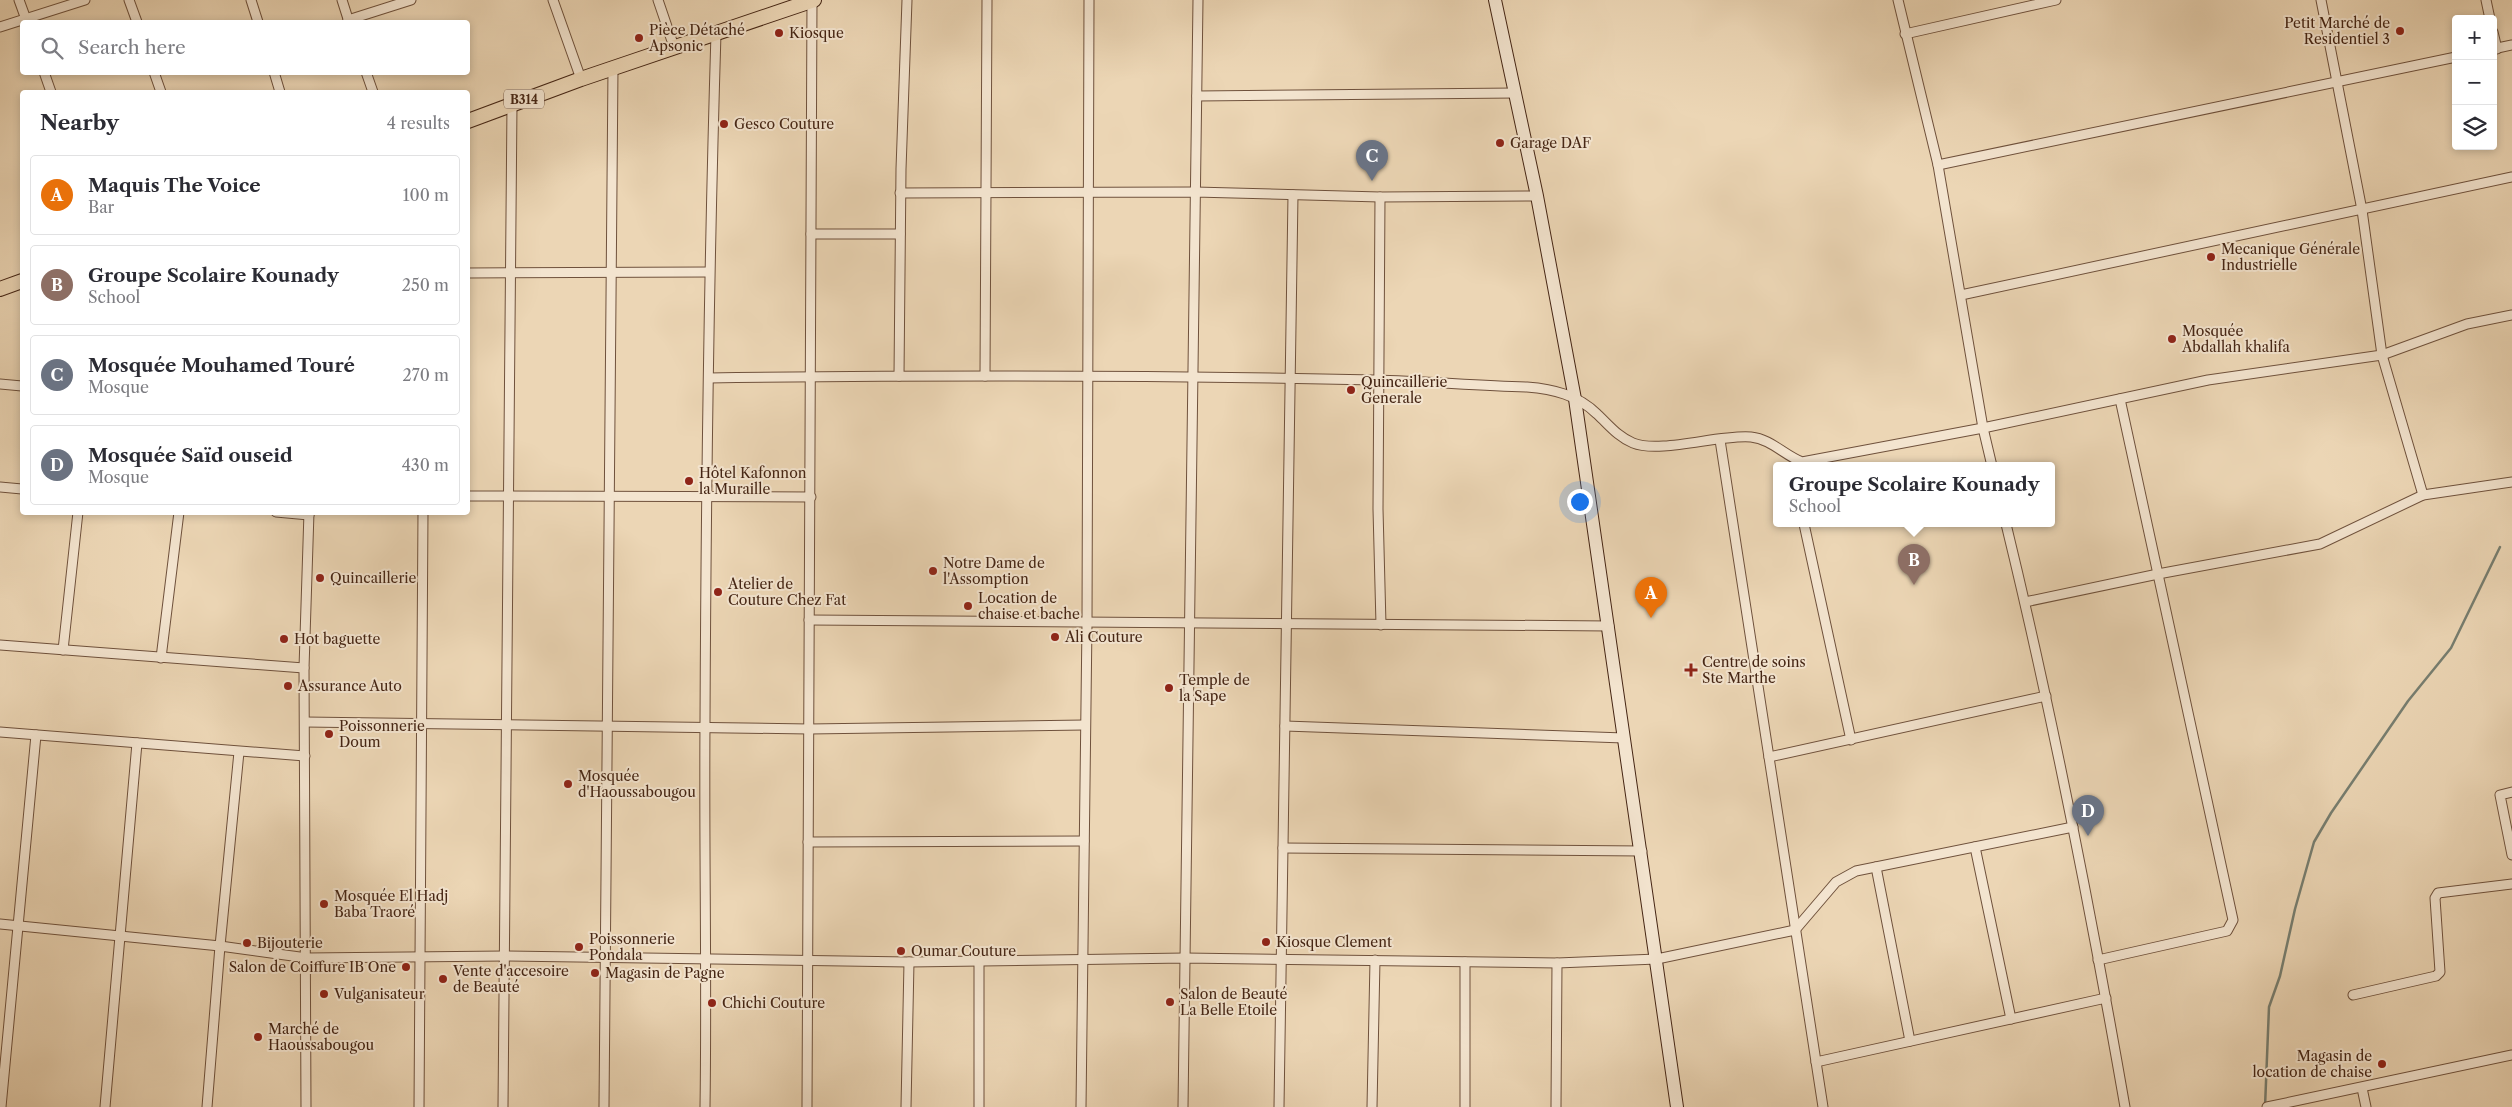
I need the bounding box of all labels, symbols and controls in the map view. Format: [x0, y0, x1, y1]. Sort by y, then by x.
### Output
place label: Petit Marché de Residentiel 3 [2284, 14, 2390, 48]
map controls [2452, 15, 2497, 150]
button: + [2452, 15, 2497, 60]
search box [20, 20, 470, 75]
place label: Pièce Détaché Apsonic [648, 21, 745, 55]
place label: Kiosque [789, 24, 844, 42]
marker: Petit Marché de Residentiel 3 [2394, 25, 2406, 37]
marker: Kiosque [773, 27, 785, 39]
marker: Pièce Détaché Apsonic [633, 32, 645, 44]
icon: search [38, 34, 66, 62]
text: Search here [78, 36, 186, 59]
button: − [2452, 60, 2497, 105]
road number: B314 [504, 90, 544, 108]
button: layers [2452, 105, 2497, 150]
text: Nearby [40, 110, 119, 135]
text: 4 results [387, 113, 450, 133]
place label: Gesco Couture [734, 115, 834, 133]
marker: Gesco Couture [718, 118, 730, 130]
place label: Garage DAF [1510, 134, 1591, 152]
marker: Garage DAF [1494, 137, 1506, 149]
pin: C [1356, 140, 1388, 181]
text: Maquis The Voice [88, 174, 261, 197]
text: A [51, 185, 63, 205]
text: 100 m [403, 185, 449, 205]
text: Bar [88, 197, 114, 217]
place label: Mecanique Générale Industrielle [2221, 240, 2360, 274]
marker: Mecanique Générale Industrielle [2205, 251, 2217, 263]
text: Groupe Scolaire Kounady [88, 264, 339, 287]
text: B [51, 275, 63, 295]
text: 250 m [402, 275, 449, 295]
text: School [88, 287, 140, 307]
place label: Mosquée Abdallah khalifa [2181, 322, 2291, 356]
marker: Mosquée Abdallah khalifa [2166, 333, 2178, 345]
text: Mosquée Mouhamed Touré [88, 354, 355, 377]
text: C [51, 365, 63, 385]
text: 270 m [403, 365, 449, 385]
place label: Quincaillerie Generale [1361, 373, 1448, 407]
text: Mosque [88, 377, 149, 397]
marker: Quincaillerie Generale [1345, 384, 1357, 396]
text: Mosquée Saïd ouseid [88, 444, 293, 467]
text: D [50, 455, 64, 475]
text: 430 m [402, 455, 449, 475]
popup [1773, 462, 2055, 527]
place label: Hôtel Kafonnon la Muraille [699, 464, 807, 498]
text: Mosque [88, 467, 149, 487]
text: Groupe Scolaire Kounady [1789, 473, 2039, 496]
marker: Hôtel Kafonnon la Muraille [683, 475, 695, 487]
your location [1567, 489, 1593, 515]
text: School [1789, 496, 1841, 516]
pin: B [1898, 544, 1930, 585]
place label: Notre Dame de l'Assomption [943, 554, 1045, 588]
marker: Notre Dame de l'Assomption [927, 565, 939, 577]
place label: Quincaillerie [330, 569, 417, 587]
marker: Quincaillerie [314, 572, 326, 584]
place label: Atelier de Couture Chez Fat [727, 575, 846, 609]
pin: A [1635, 577, 1667, 618]
marker: Atelier de Couture Chez Fat [712, 586, 724, 598]
place label: Location de chaise et bache [978, 589, 1080, 623]
marker: Location de chaise et bache [962, 600, 974, 612]
place label: Ali Couture [1064, 628, 1143, 646]
place label: Hot baguette [294, 630, 381, 648]
marker: Ali Couture [1049, 631, 1061, 643]
marker: Hot baguette [278, 633, 290, 645]
place label: Centre de soins Ste Marthe [1702, 653, 1806, 687]
marker: Centre de soins Ste Marthe [1684, 663, 1698, 677]
place label: Temple de la Sape [1179, 671, 1250, 705]
place label: Assurance Auto [297, 677, 402, 695]
marker: Assurance Auto [282, 680, 294, 692]
marker: Temple de la Sape [1163, 682, 1175, 694]
place label: Poissonnerie Doum [339, 717, 425, 751]
marker: Poissonnerie Doum [323, 728, 335, 740]
place label: Mosquée d'Haoussabougou [578, 767, 696, 801]
marker: Mosquée d'Haoussabougou [562, 778, 574, 790]
pin: D [2072, 795, 2104, 836]
place label: Mosquée El Hadj Baba Traoré [334, 887, 448, 921]
marker: Mosquée El Hadj Baba Traoré [318, 898, 330, 910]
place label: Poissonnerie Pondala [589, 930, 675, 964]
place label: Kiosque Clement [1276, 933, 1392, 951]
place label: Bijouterie [257, 934, 323, 952]
marker: Kiosque Clement [1260, 936, 1272, 948]
marker: Bijouterie [241, 937, 253, 949]
marker: Poissonnerie Pondala [573, 941, 585, 953]
place label: Oumar Couture [911, 942, 1016, 960]
marker: Oumar Couture [895, 945, 907, 957]
place label: Salon de Coiffure IB One [229, 958, 396, 976]
marker: Salon de Coiffure IB One [400, 961, 412, 973]
place label: Vente d'accesoire de Beauté [452, 962, 569, 996]
place label: Magasin de Pagne [605, 964, 725, 982]
marker: Magasin de Pagne [589, 967, 601, 979]
marker: Vente d'accesoire de Beauté [437, 973, 449, 985]
place label: Vulganisateur [333, 985, 425, 1003]
place label: Salon de Beauté La Belle Etoile [1180, 985, 1288, 1019]
marker: Vulganisateur [318, 988, 330, 1000]
place label: Chichi Couture [722, 994, 825, 1012]
marker: Salon de Beauté La Belle Etoile [1164, 996, 1176, 1008]
marker: Chichi Couture [706, 997, 718, 1009]
place label: Marché de Haoussabougou [268, 1020, 375, 1054]
marker: Marché de Haoussabougou [252, 1031, 264, 1043]
place label: Magasin de location de chaise [2252, 1047, 2372, 1081]
marker: Magasin de location de chaise [2376, 1058, 2388, 1070]

